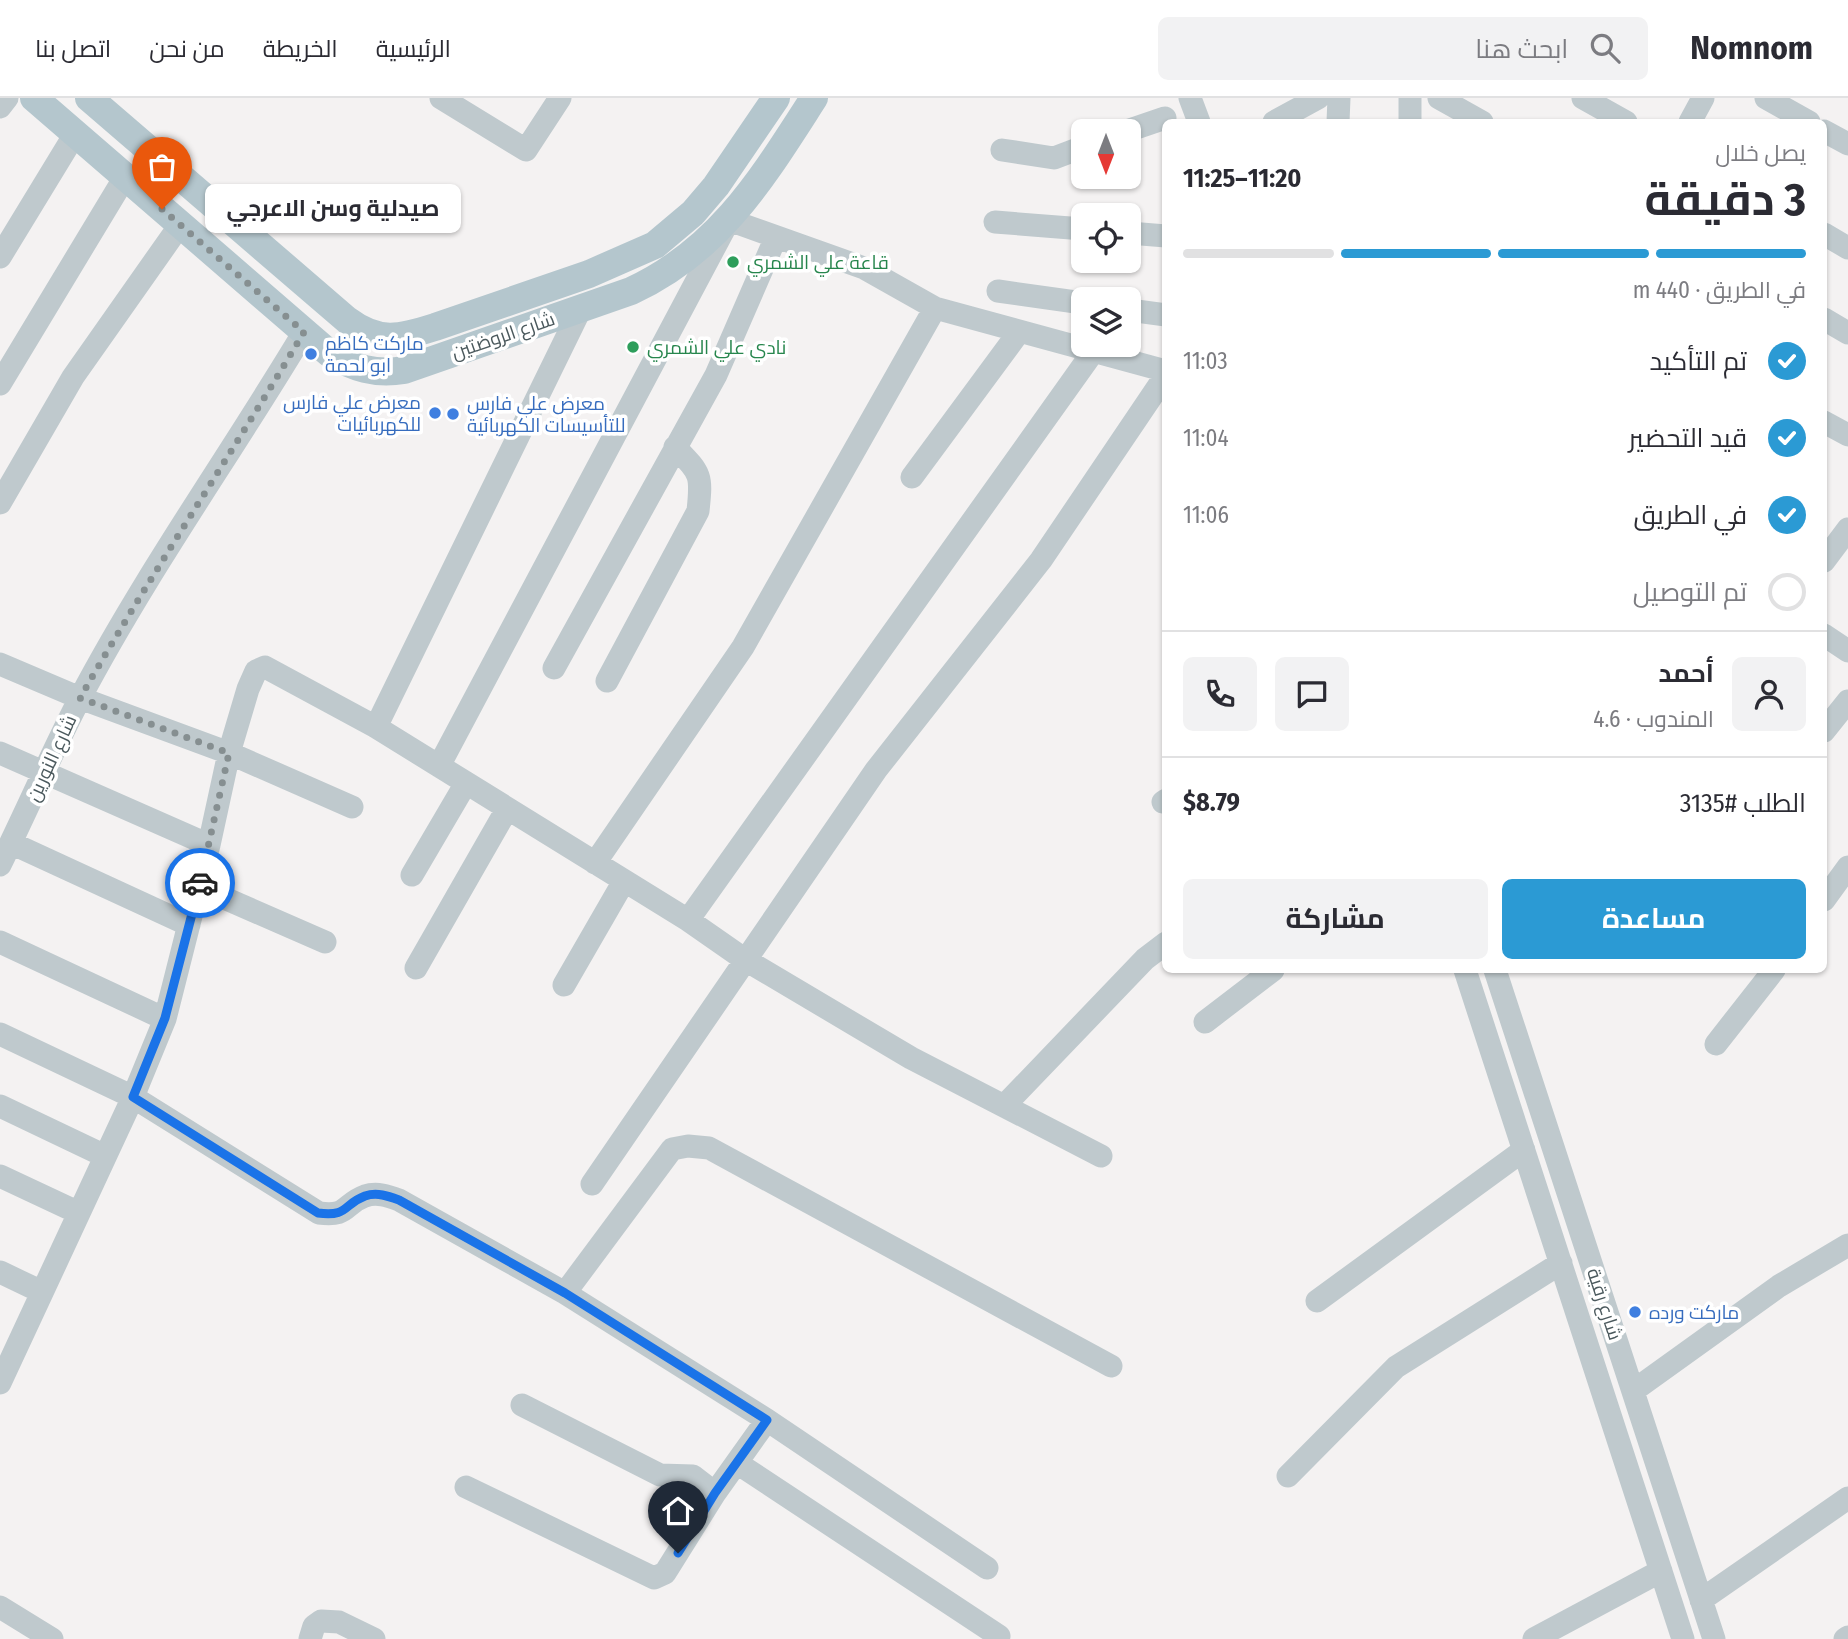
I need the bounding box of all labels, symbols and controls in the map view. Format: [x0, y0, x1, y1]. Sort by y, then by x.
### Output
search box [1158, 17, 1648, 80]
text: Nomnom [1690, 28, 1813, 68]
icon: search [1586, 29, 1624, 67]
text: ابحث هنا [1475, 34, 1568, 65]
text: اتصل بنا [35, 35, 111, 63]
text: من نحن [149, 35, 225, 63]
text: الخريطة [263, 35, 338, 63]
text: الرئيسية [376, 35, 451, 63]
north arrow [1071, 119, 1141, 189]
map controls [1071, 119, 1141, 357]
pin [132, 137, 192, 209]
text: يصل خلال [1715, 139, 1806, 167]
icon: bag [143, 148, 181, 186]
text: 11:20–11:25 [1183, 163, 1301, 194]
text: 3 دقيقة [1645, 172, 1806, 227]
callout: صيدلية وسن الاعرجي [204, 184, 460, 234]
text: صيدلية وسن الاعرجي [227, 194, 439, 222]
button: locate [1071, 203, 1141, 273]
place label: قاعة علي الشمري [747, 251, 889, 277]
marker: قاعة علي الشمري [725, 254, 741, 270]
text: في الطريق · 440 m [1633, 276, 1806, 304]
button: layers [1071, 287, 1141, 357]
street label: شارع الروضتين [449, 307, 558, 366]
place label: ماركت كاظم ابو لحمة [325, 332, 424, 377]
place label: نادي علي الشمري [647, 336, 786, 362]
marker: نادي علي الشمري [625, 339, 641, 355]
icon: check [1768, 342, 1806, 380]
marker: ماركت كاظم ابو لحمة [303, 346, 319, 362]
text: تم التأكيد [1650, 346, 1747, 377]
text: 11:03 [1183, 347, 1228, 375]
place label: معرض علي فارس للكهربائيات [283, 391, 421, 436]
place label: معرض علي فارس للتأسيسات الكهربائية [467, 392, 625, 437]
marker: معرض علي فارس للكهربائيات [427, 405, 443, 421]
marker: معرض علي فارس للتأسيسات الكهربائية [445, 406, 461, 422]
icon: check [1768, 419, 1806, 457]
text: قيد التحضير [1628, 423, 1747, 454]
text: 11:04 [1183, 424, 1229, 452]
icon: check [1768, 496, 1806, 534]
text: في الطريق [1634, 500, 1747, 531]
text: 11:06 [1183, 501, 1229, 529]
text: تم التوصيل [1633, 577, 1747, 608]
button: phone [1183, 657, 1257, 731]
button: chat [1275, 657, 1349, 731]
button: person [1732, 657, 1806, 731]
text: أحمد [1658, 658, 1714, 689]
text: المندوب · 4.6 [1593, 705, 1714, 733]
street label: شارع النورين [21, 711, 83, 806]
text: $8.79 [1183, 787, 1240, 818]
text: الطلب #3135 [1680, 788, 1806, 819]
courier [165, 848, 235, 918]
icon: car [181, 864, 219, 902]
button: مشاركة [1183, 879, 1488, 959]
button: مساعدة [1502, 879, 1806, 959]
street label: شارع رقية [1580, 1265, 1627, 1344]
place label: ماركت ورده [1649, 1301, 1739, 1324]
marker: ماركت ورده [1627, 1304, 1643, 1320]
pin [648, 1481, 708, 1553]
icon: home [659, 1492, 697, 1530]

